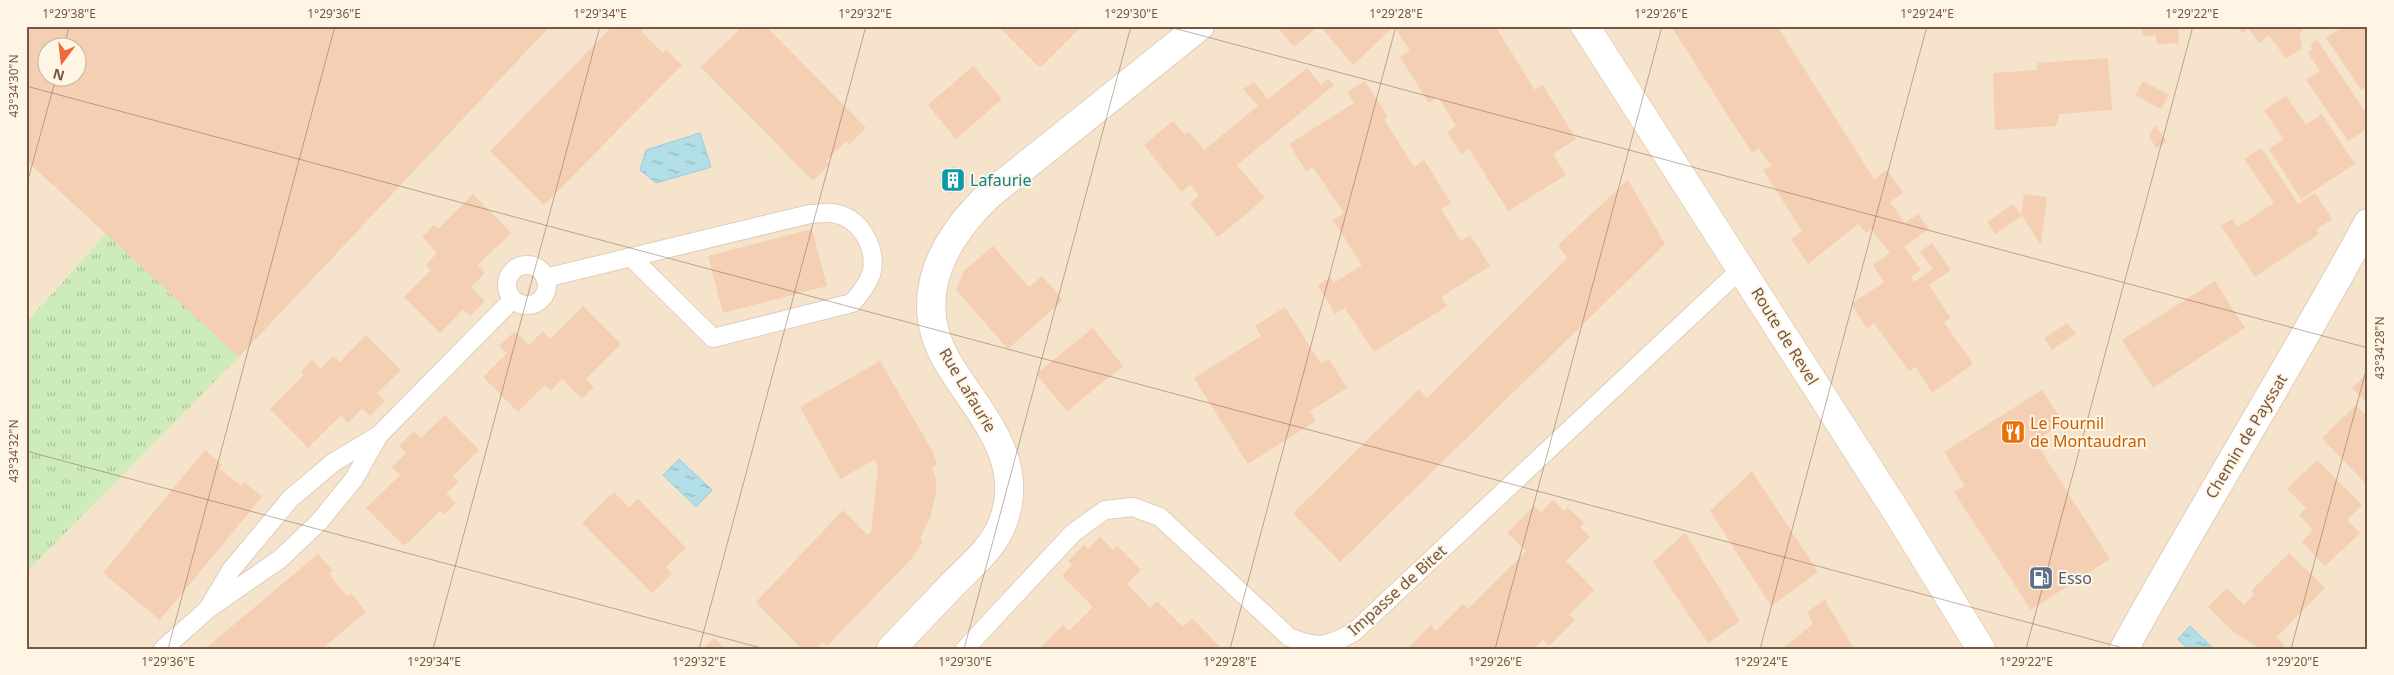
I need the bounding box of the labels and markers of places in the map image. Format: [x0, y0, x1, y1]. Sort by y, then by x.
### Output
building icon: Lafaurie [940, 167, 966, 193]
place label: Lafaurie [970, 169, 1032, 191]
place label: Le Fournil de Montaudran [2030, 412, 2147, 452]
restaurant icon: Le Fournil de Montaudran [2000, 419, 2026, 445]
fuel station icon: Esso [2028, 565, 2054, 591]
place label: Esso [2058, 567, 2092, 589]

